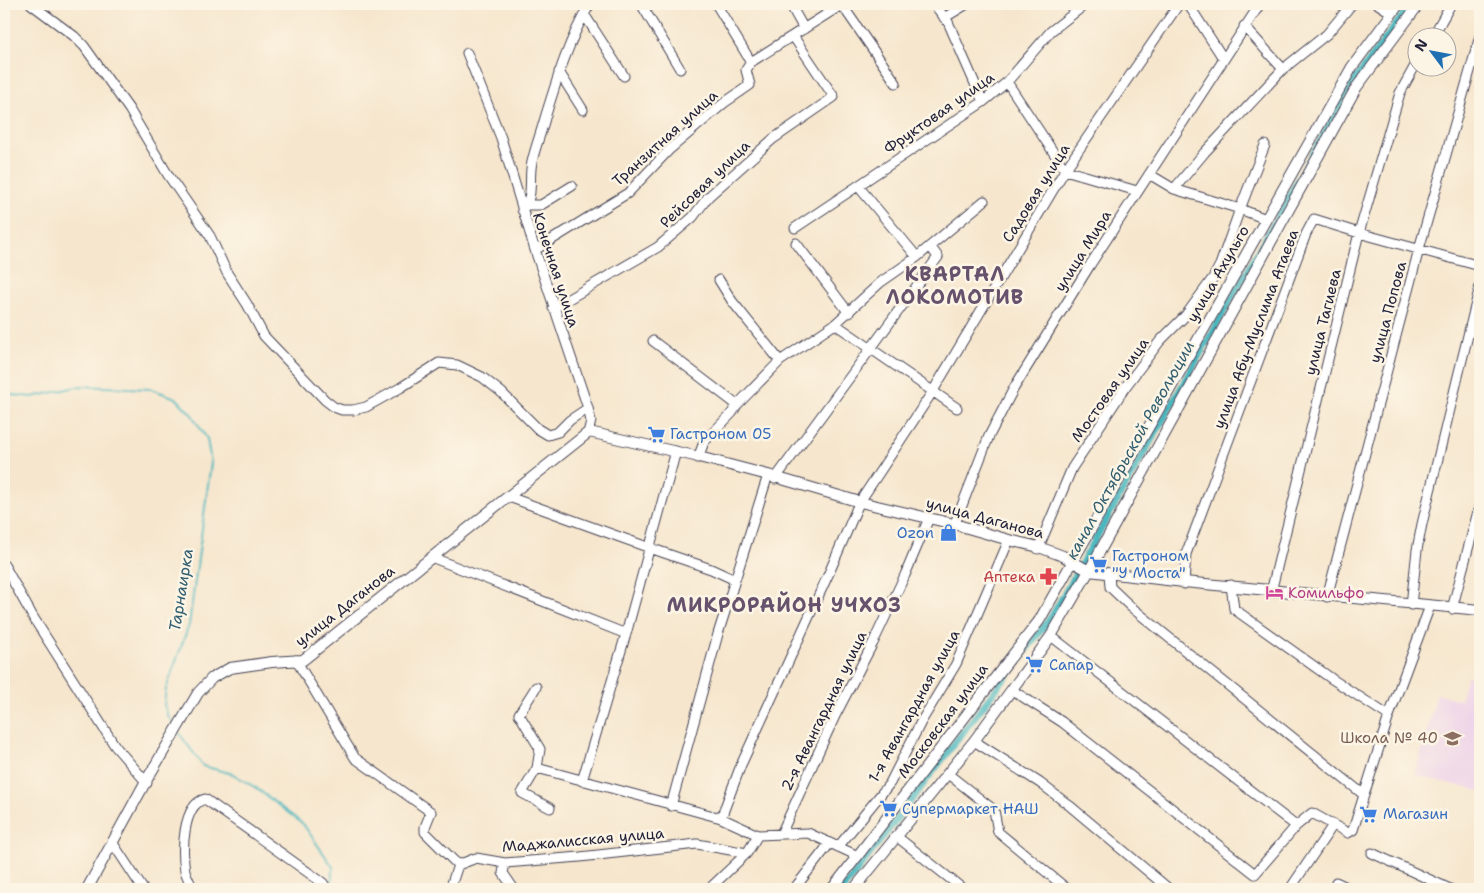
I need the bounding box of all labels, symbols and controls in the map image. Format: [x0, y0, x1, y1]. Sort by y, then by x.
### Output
north arrow [1406, 28, 1456, 78]
text: N [1410, 36, 1432, 55]
street label: Фруктовая улица [880, 67, 999, 159]
street label: Транзитная улица [608, 85, 722, 191]
street label: Рейсовая улица [656, 135, 755, 232]
street label: Садовая улица [998, 139, 1075, 246]
street label: улица Мира [1050, 206, 1116, 296]
street label: Конечная улица [528, 210, 584, 331]
street label: улица Ахульго [1182, 222, 1254, 326]
street label: улица Абу-Муслима Атаева [1209, 226, 1304, 432]
street label: улица Попова [1365, 258, 1411, 365]
district label: КВАРТАЛ ЛОКОМОТИВ [886, 261, 1024, 310]
street label: улица Тагиева [1300, 266, 1346, 377]
street label: Мостовая улица [1067, 333, 1154, 446]
water label: канал Октябрьской Революции [1061, 337, 1199, 563]
supermarket icon: Гастроном 05 [646, 424, 666, 444]
place label: Гастроном 05 [670, 424, 772, 444]
street label: улица Даганова [924, 493, 1047, 544]
place label: Ozon [897, 523, 934, 543]
shop icon: Ozon [938, 523, 958, 543]
place label: Гастроном "У Моста" [1112, 546, 1189, 583]
water label: Тарнаирка [164, 547, 198, 633]
supermarket icon: Гастроном "У Моста" [1088, 555, 1108, 575]
street label: улица Даганова [291, 560, 399, 651]
place label: Аптека [983, 567, 1036, 587]
pharmacy icon: Аптека [1039, 567, 1059, 587]
hotel icon: Комильфо [1264, 583, 1284, 603]
place label: Комильфо [1288, 583, 1364, 603]
district label: МИКРОРАЙОН УЧХОЗ [666, 591, 902, 618]
street label: 1-я Авангардная улица [864, 625, 965, 786]
street label: 2-я Авангардная улица [777, 627, 872, 794]
supermarket icon: Сапар [1025, 655, 1045, 675]
place label: Сапар [1049, 655, 1094, 675]
street label: Московская улица [893, 659, 993, 782]
place label: Школа № 40 [1340, 728, 1438, 748]
school or university icon: Школа № 40 [1442, 728, 1462, 748]
supermarket icon: Супермаркет НАШ [878, 799, 898, 819]
place label: Супермаркет НАШ [902, 799, 1039, 819]
supermarket icon: Магазин [1359, 804, 1379, 824]
place label: Магазин [1383, 804, 1448, 824]
street label: Маджалисская улица [501, 823, 666, 857]

